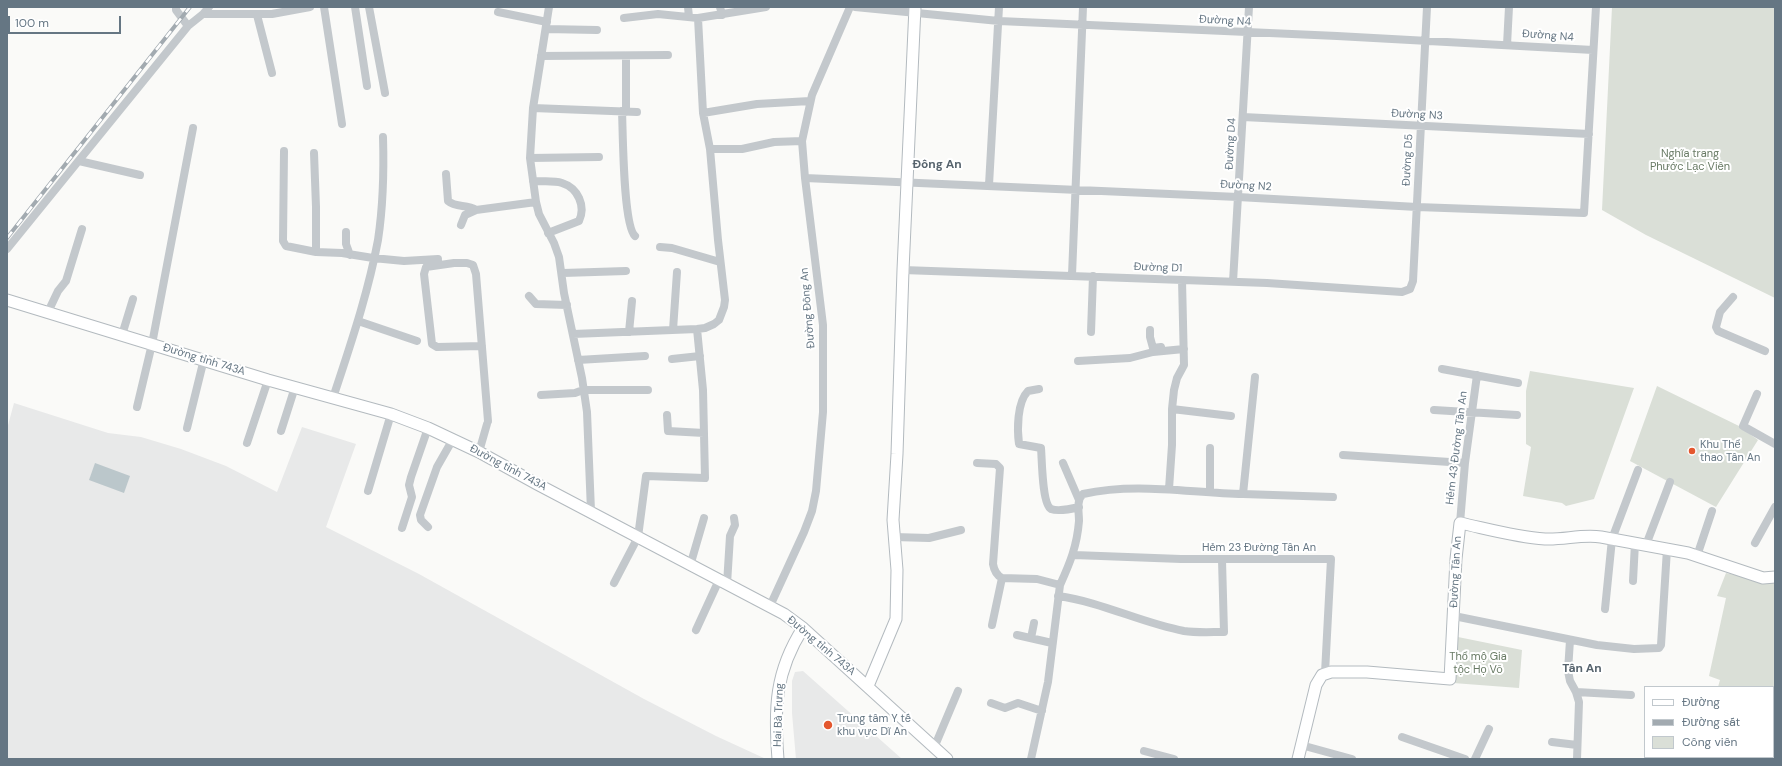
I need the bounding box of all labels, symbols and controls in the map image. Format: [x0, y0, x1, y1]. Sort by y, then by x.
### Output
scale bar [10, 8, 123, 34]
street label: Đường N4 [1199, 13, 1251, 29]
text: 100 m [15, 15, 49, 31]
street label: Đường N4 [1522, 28, 1574, 44]
street label: Đường N3 [1391, 107, 1443, 123]
street label: Đường D4 [1223, 118, 1239, 170]
street label: Đường D5 [1400, 134, 1416, 186]
park label: Nghĩa trang Phước Lạc Viên [1650, 147, 1730, 173]
district label: Đông An [912, 158, 962, 172]
street label: Đường N2 [1220, 178, 1272, 194]
street label: Đường D1 [1133, 261, 1183, 275]
street label: Đường Đông An [798, 267, 818, 349]
street label: Đường tỉnh 743A [161, 341, 247, 379]
street label: Hẻm 43 Đường Tân An [1443, 390, 1471, 506]
place label: Khu Thể thao Tân An [1700, 438, 1760, 464]
street label: Đường tỉnh 743A [467, 442, 549, 494]
marker: Khu Thể thao Tân An [1687, 446, 1697, 456]
street label: Đường Tân An [1448, 536, 1464, 608]
street label: Hẻm 23 Đường Tân An [1202, 541, 1316, 555]
street label: Đường tỉnh 743A [784, 614, 858, 678]
park label: Thổ mộ Gia tộc Họ Võ [1449, 650, 1507, 676]
district label: Tân An [1562, 662, 1602, 676]
street label: Hai Bà Trưng [771, 683, 787, 747]
legend [1644, 686, 1774, 758]
text: Đường [1682, 694, 1720, 710]
place label: Trung tâm Y tế khu vực Dĩ An [837, 712, 911, 738]
text: Đường sắt [1682, 714, 1740, 730]
marker: Trung tâm Y tế khu vực Dĩ An [822, 719, 834, 731]
text: Công viên [1682, 734, 1737, 750]

